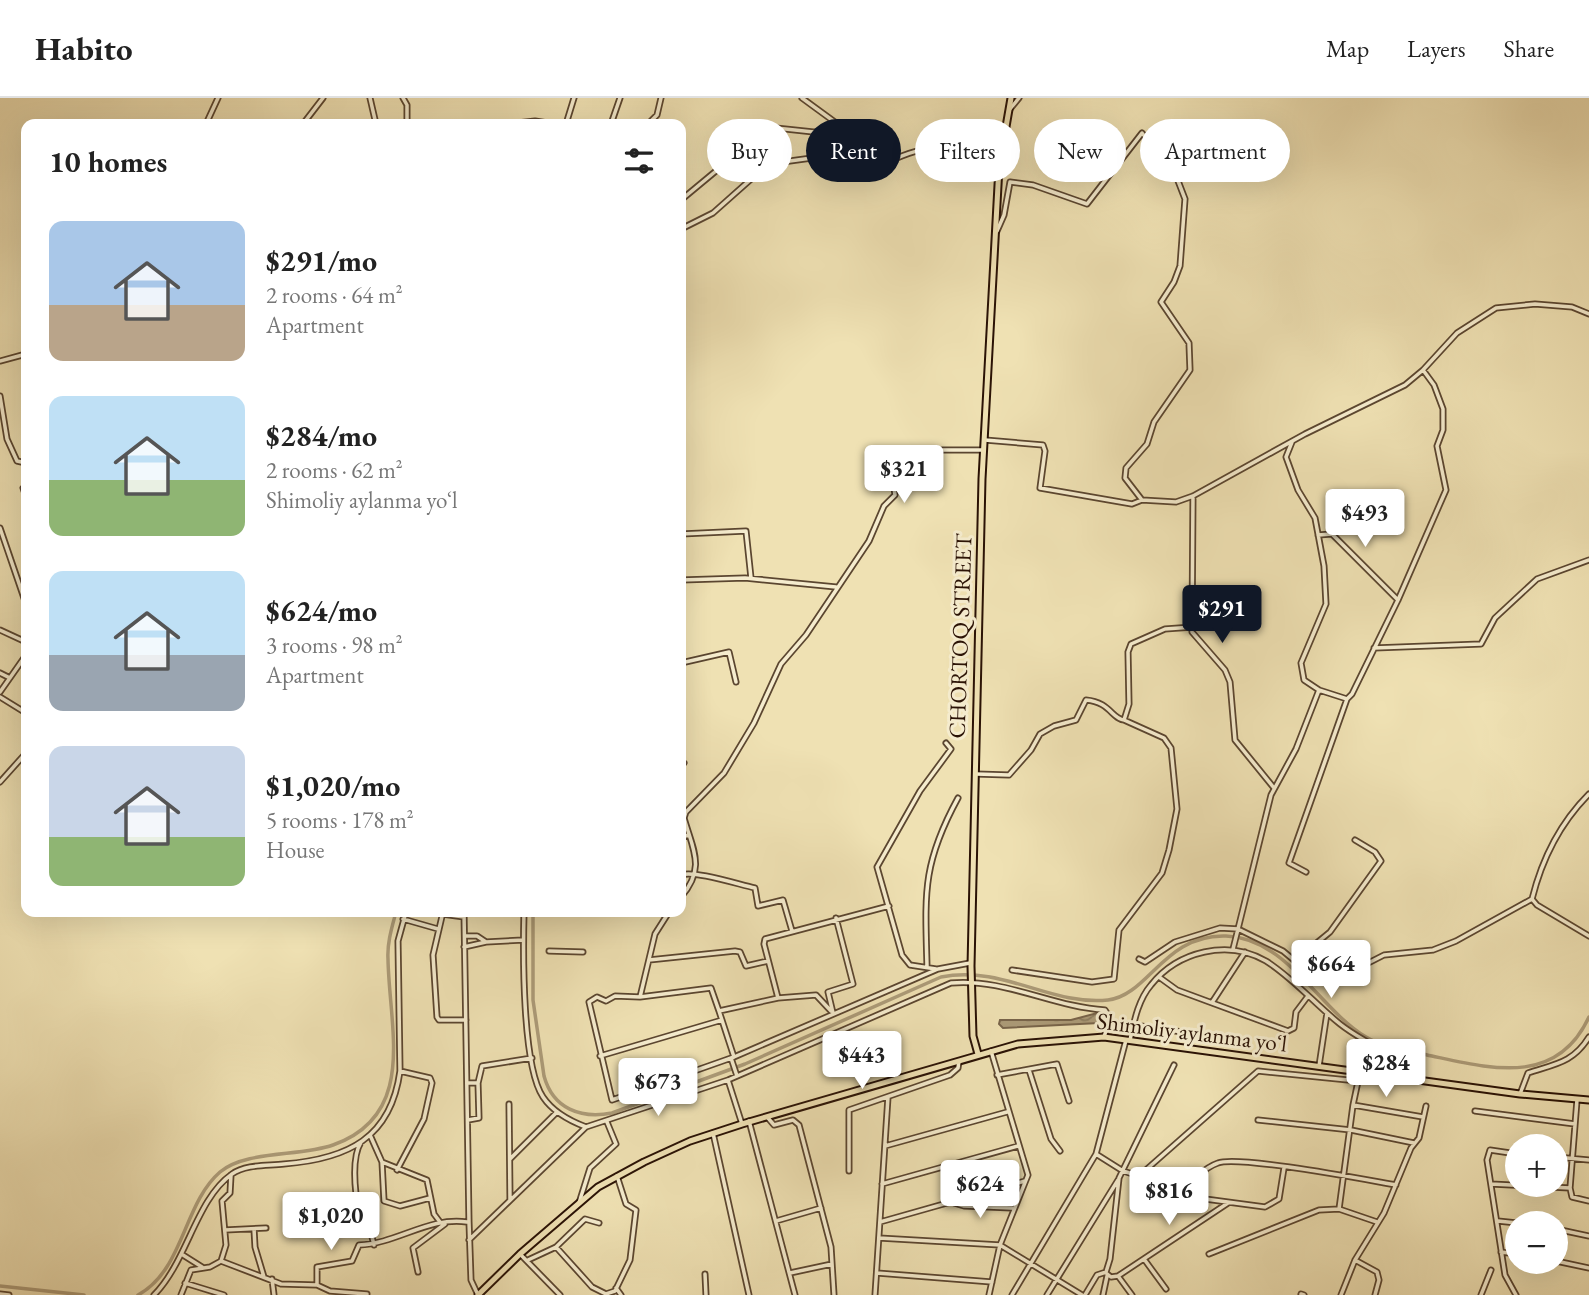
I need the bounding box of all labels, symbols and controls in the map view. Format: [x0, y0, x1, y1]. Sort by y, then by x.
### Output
text: Habito [35, 27, 132, 70]
text: Map [1326, 33, 1369, 64]
text: Layers [1407, 33, 1466, 64]
text: Share [1504, 33, 1554, 64]
chip: Buy [707, 119, 792, 182]
chip: Rent [806, 119, 901, 182]
chip: Filters [915, 119, 1020, 182]
chip: New [1034, 119, 1126, 182]
chip: Apartment [1140, 119, 1290, 182]
text: 10 homes [49, 142, 167, 181]
icon: filters [620, 142, 658, 180]
text: $291/mo [266, 241, 377, 280]
icon: home [105, 249, 189, 333]
text: 2 rooms · 64 m² [266, 280, 403, 310]
text: Apartment [266, 310, 364, 340]
text: $284/mo [266, 416, 377, 455]
icon: home [105, 424, 189, 508]
pin: $321 [863, 446, 945, 505]
text: $321 [880, 453, 928, 483]
text: 2 rooms · 62 m² [266, 455, 403, 485]
text: Shimoliy aylanma yoʻl [266, 485, 457, 515]
pin: $493 [1324, 490, 1406, 549]
text: $493 [1341, 497, 1389, 527]
street label: CHORTOQ STREET [941, 532, 979, 739]
pin: $291 [1181, 586, 1263, 645]
text: $624/mo [266, 591, 377, 630]
text: $291 [1198, 593, 1246, 623]
icon: home [105, 599, 189, 683]
text: 3 rooms · 98 m² [266, 630, 403, 660]
text: Apartment [266, 660, 364, 690]
text: $1,020/mo [266, 766, 400, 805]
icon: home [105, 774, 189, 858]
text: 5 rooms · 178 m² [266, 805, 414, 835]
text: House [266, 835, 325, 865]
pin: $664 [1290, 940, 1372, 1000]
text: $664 [1307, 948, 1355, 978]
street label: Shimoliy aylanma yoʻl [1095, 1005, 1289, 1059]
pin: $443 [821, 1032, 903, 1091]
text: $443 [838, 1039, 886, 1069]
pin: $284 [1345, 1040, 1427, 1099]
text: $284 [1362, 1047, 1410, 1077]
pin: $673 [617, 1058, 699, 1118]
text: $673 [634, 1066, 682, 1096]
map controls [1505, 1134, 1568, 1274]
button: + [1505, 1134, 1568, 1197]
pin: $624 [939, 1160, 1021, 1220]
text: $624 [956, 1168, 1004, 1198]
pin: $816 [1128, 1168, 1210, 1227]
text: $816 [1145, 1175, 1193, 1205]
pin: $1,020 [274, 1192, 388, 1252]
text: $1,020 [299, 1200, 363, 1230]
button: − [1505, 1211, 1568, 1274]

